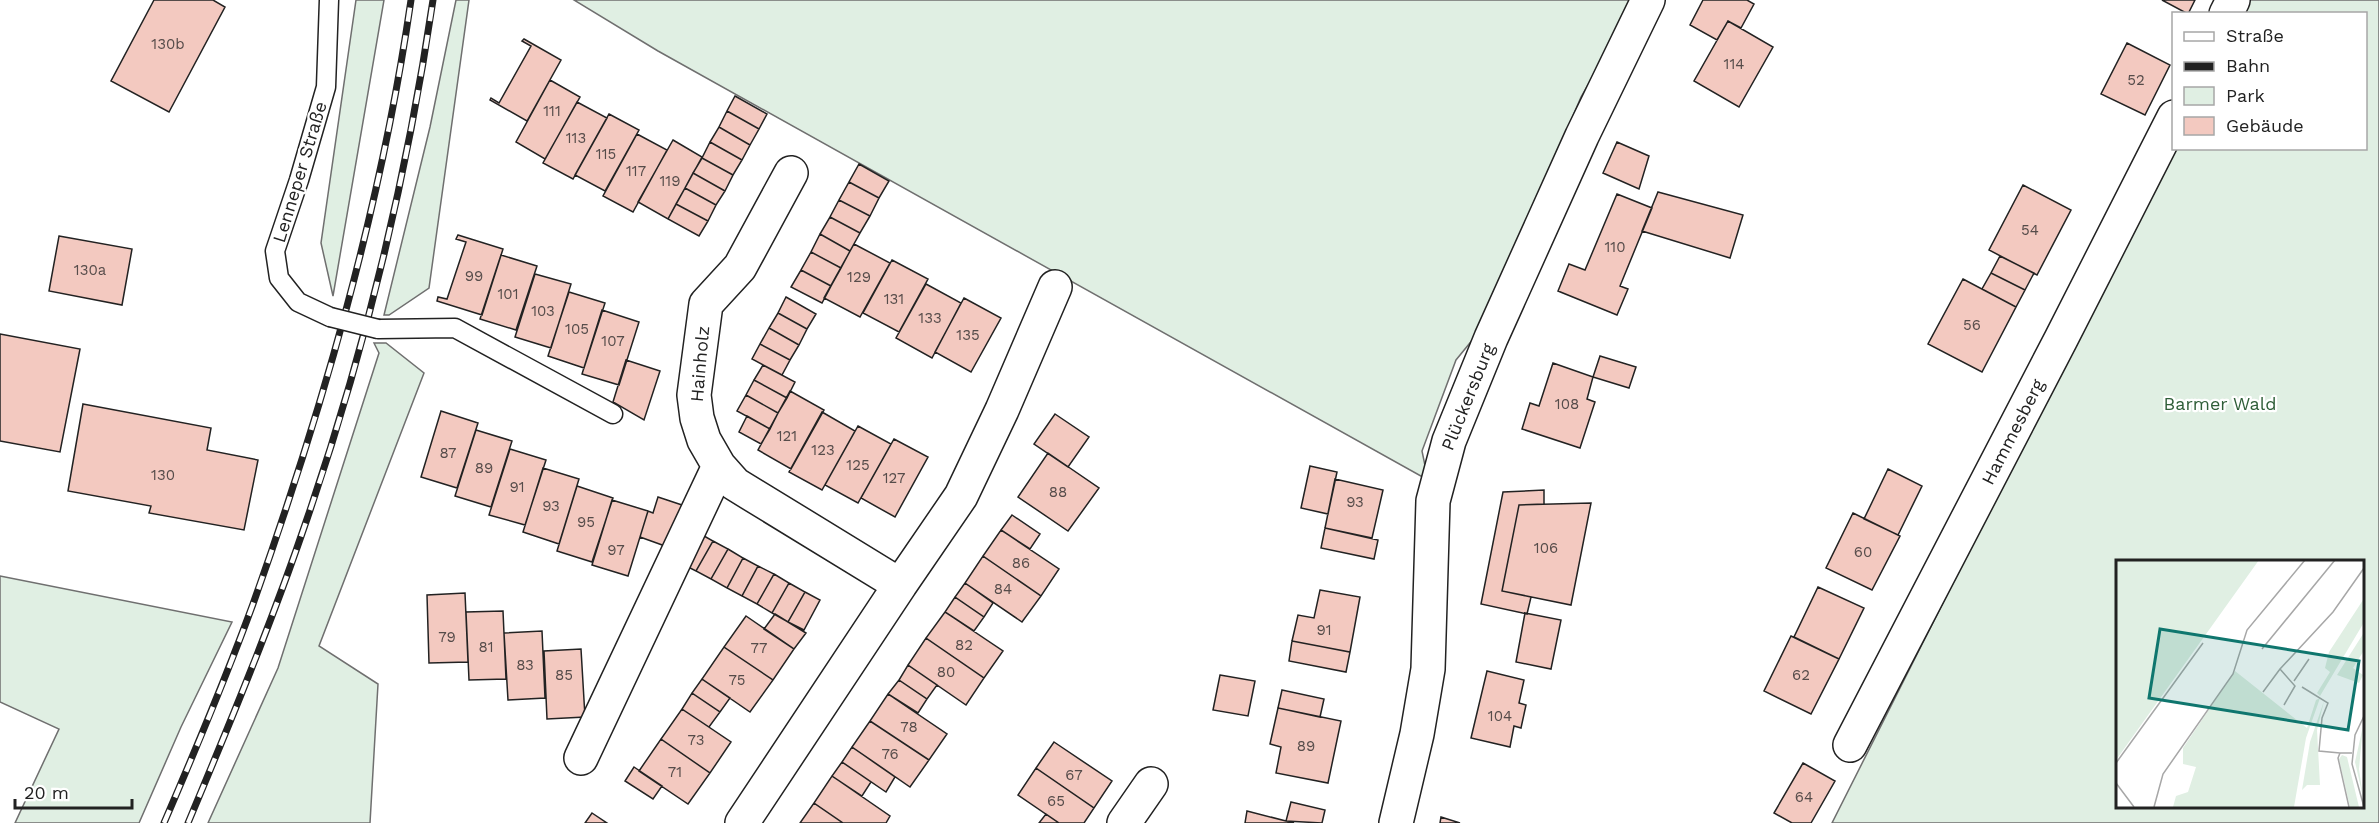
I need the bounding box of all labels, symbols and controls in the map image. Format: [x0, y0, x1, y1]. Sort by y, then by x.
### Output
legend [2172, 12, 2367, 150]
text: Straße [2226, 25, 2284, 46]
house number: 130b [151, 35, 185, 53]
house number: 114 [1724, 55, 1744, 73]
text: Bahn [2226, 55, 2270, 76]
house number: 52 [2127, 71, 2145, 89]
text: Park [2226, 85, 2265, 106]
street label: Lenneper Straße [268, 99, 331, 245]
house number: 111 [543, 102, 561, 120]
text: Gebäude [2226, 115, 2304, 136]
house number: 113 [566, 129, 586, 147]
house number: 115 [596, 145, 616, 163]
house number: 117 [626, 162, 646, 180]
house number: 119 [660, 172, 680, 190]
house number: 54 [2021, 221, 2039, 239]
house number: 110 [1604, 238, 1626, 256]
house number: 130a [74, 261, 107, 279]
house number: 99 [465, 267, 483, 285]
house number: 129 [847, 268, 871, 286]
house number: 101 [497, 285, 519, 303]
house number: 131 [884, 290, 904, 308]
house number: 103 [531, 302, 555, 320]
house number: 133 [918, 309, 942, 327]
house number: 56 [1963, 316, 1981, 334]
house number: 105 [565, 320, 589, 338]
street label: Hainholz [686, 325, 713, 403]
house number: 135 [956, 326, 980, 344]
house number: 107 [601, 332, 625, 350]
street label: Plückersburg [1437, 340, 1499, 453]
street label: Hammesberg [1977, 375, 2048, 488]
park label: Barmer Wald [2163, 393, 2277, 414]
house number: 108 [1555, 395, 1579, 413]
house number: 121 [777, 427, 797, 445]
house number: 123 [811, 441, 835, 459]
house number: 87 [439, 444, 457, 462]
house number: 125 [846, 456, 870, 474]
house number: 89 [475, 459, 493, 477]
house number: 130 [151, 466, 175, 484]
house number: 127 [883, 469, 905, 487]
house number: 91 [509, 478, 525, 496]
house number: 88 [1049, 483, 1067, 501]
house number: 93 [1346, 493, 1364, 511]
house number: 93 [542, 497, 560, 515]
house number: 95 [577, 513, 595, 531]
house number: 106 [1534, 539, 1558, 557]
house number: 97 [607, 541, 625, 559]
house number: 60 [1854, 543, 1872, 561]
house number: 86 [1012, 554, 1030, 572]
inset map [2116, 560, 2364, 808]
house number: 84 [994, 580, 1012, 598]
house number: 91 [1316, 621, 1332, 639]
house number: 79 [438, 628, 456, 646]
house number: 82 [955, 636, 973, 654]
house number: 81 [478, 638, 494, 656]
house number: 77 [751, 639, 767, 657]
house number: 83 [516, 656, 534, 674]
house number: 80 [937, 663, 955, 681]
house number: 85 [555, 666, 573, 684]
house number: 62 [1792, 666, 1810, 684]
house number: 75 [728, 671, 746, 689]
house number: 104 [1488, 707, 1512, 725]
house number: 78 [900, 718, 918, 736]
house number: 73 [687, 731, 705, 749]
house number: 89 [1297, 737, 1315, 755]
house number: 76 [881, 745, 899, 763]
house number: 71 [668, 763, 682, 781]
house number: 67 [1065, 766, 1083, 784]
scale bar [15, 772, 132, 810]
text: 20 m [24, 782, 69, 803]
house number: 64 [1795, 788, 1813, 806]
house number: 65 [1047, 792, 1065, 810]

